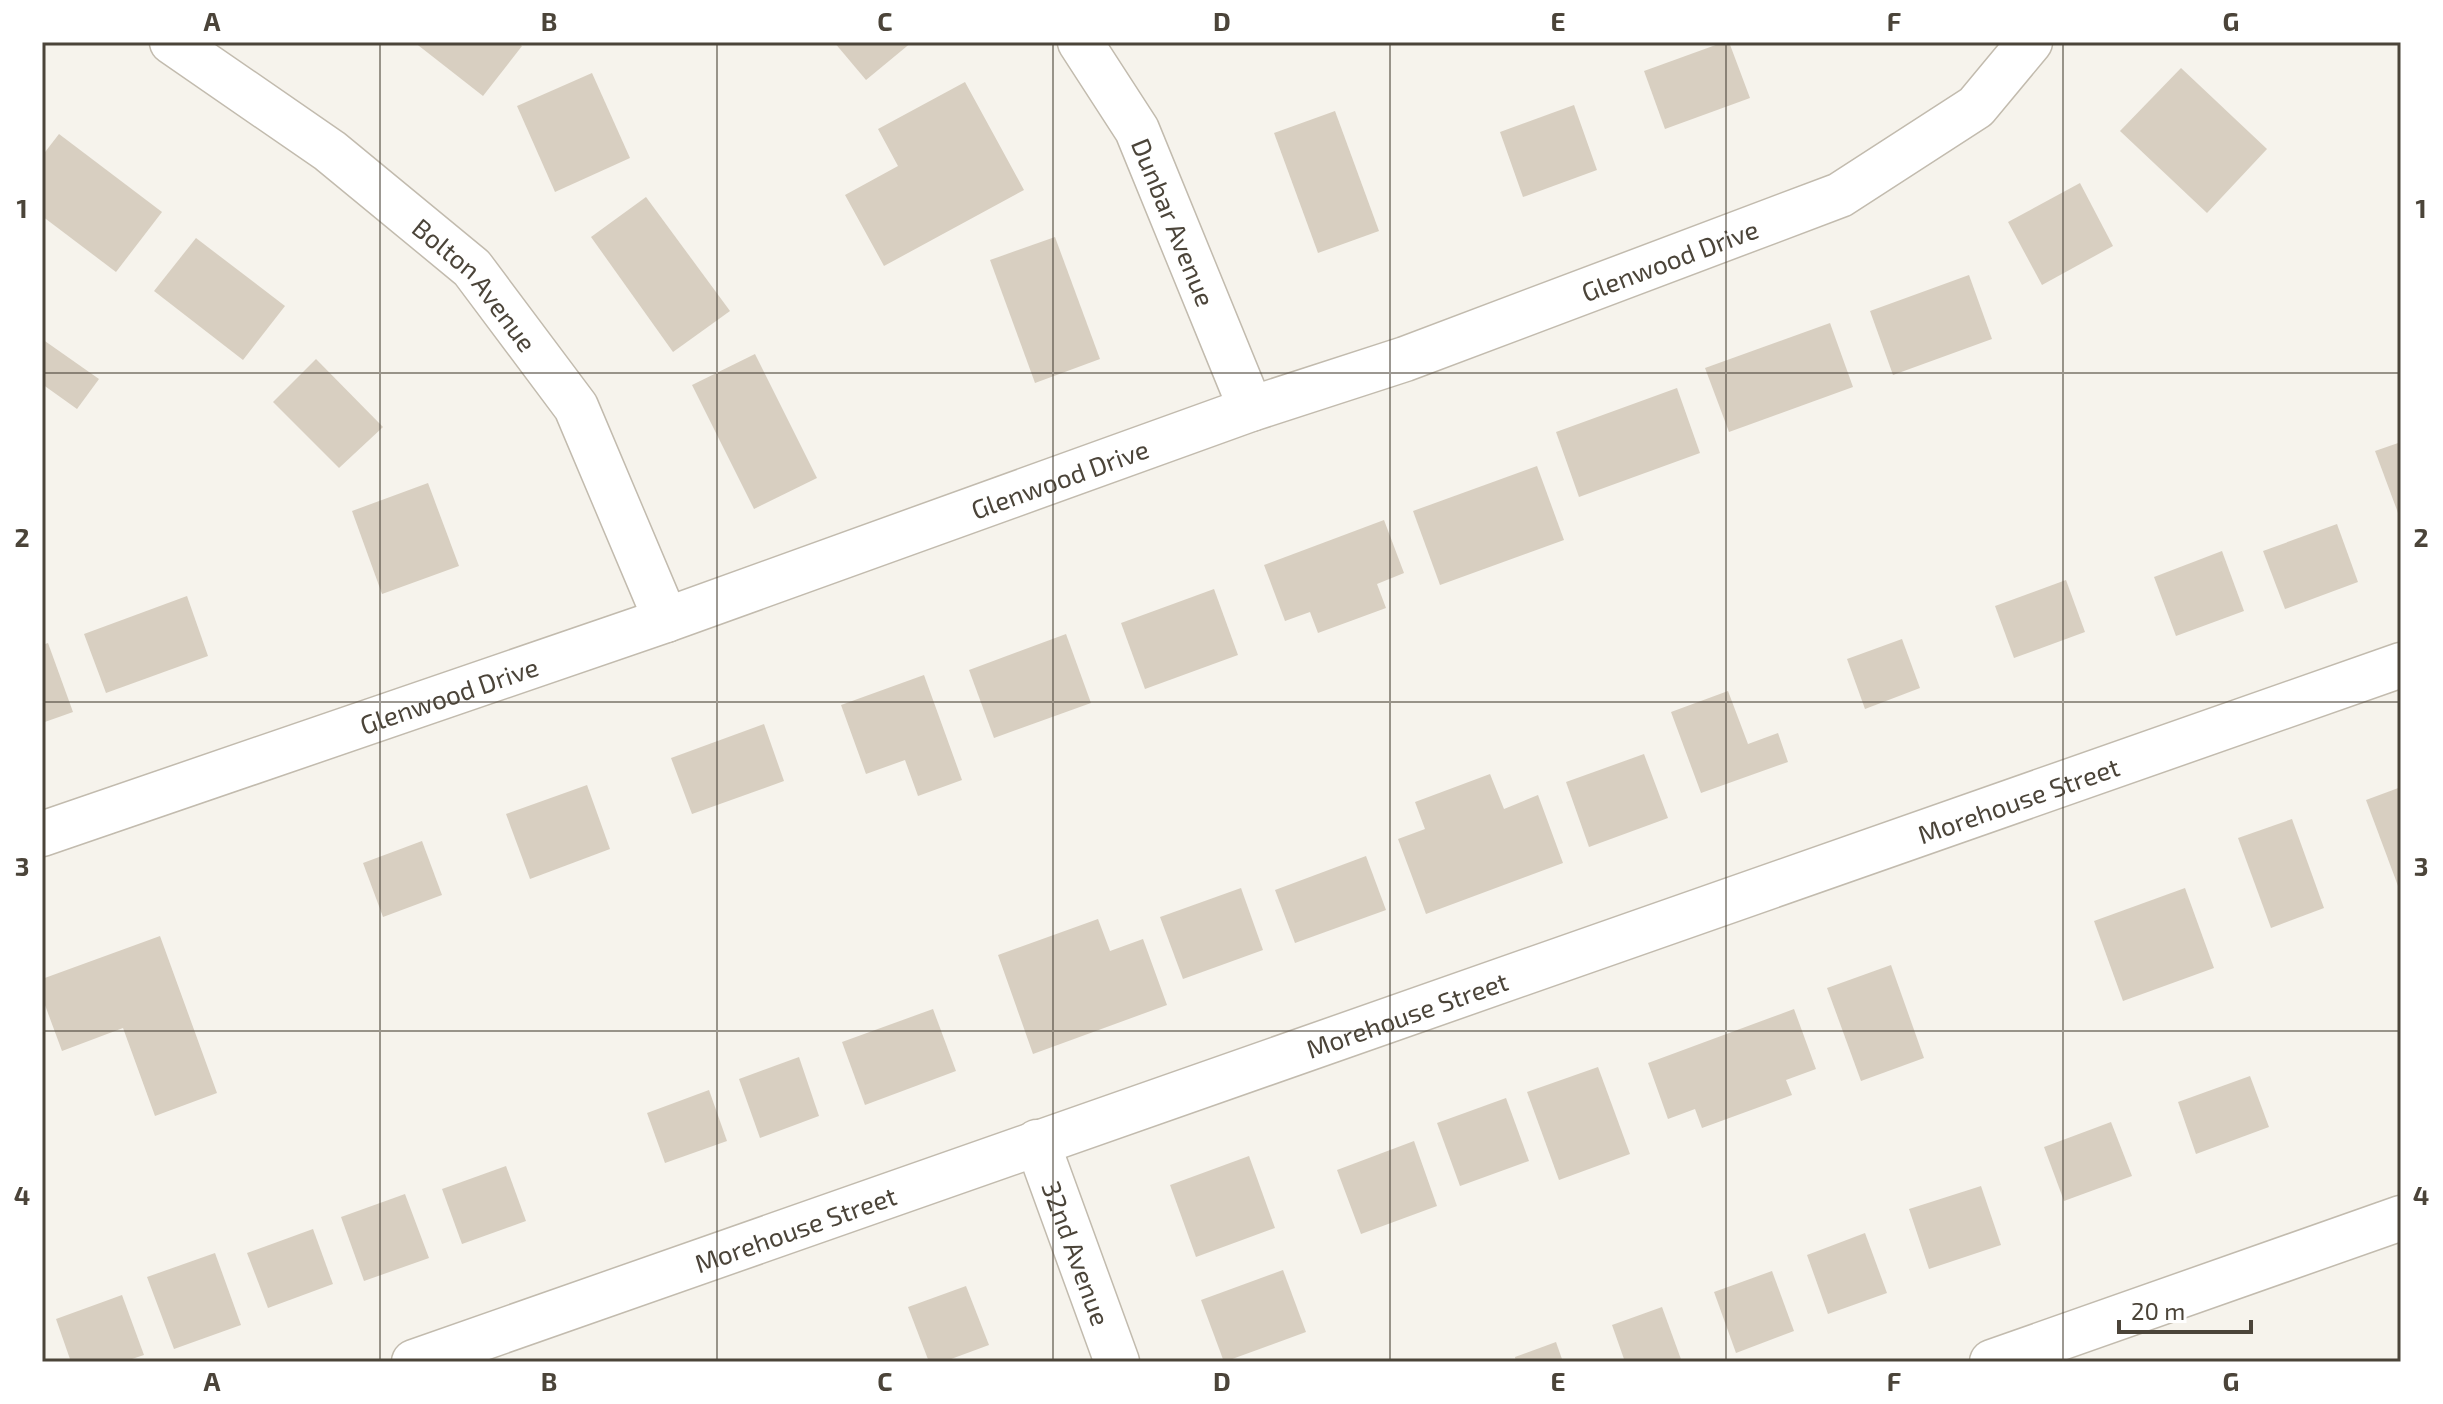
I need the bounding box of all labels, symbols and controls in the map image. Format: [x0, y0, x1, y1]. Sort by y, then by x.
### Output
text: A [204, 5, 221, 36]
text: B [541, 5, 557, 36]
text: C [877, 5, 893, 36]
text: D [1213, 5, 1231, 36]
text: E [1550, 5, 1566, 36]
text: F [1887, 5, 1901, 36]
text: G [2223, 5, 2239, 36]
street label: Dunbar Avenue [1126, 133, 1223, 310]
text: 1 [16, 192, 28, 223]
text: 1 [2415, 192, 2427, 223]
street label: Bolton Avenue [407, 211, 544, 357]
street label: Glenwood Drive [1577, 212, 1762, 307]
street label: Glenwood Drive [967, 432, 1153, 524]
text: 2 [14, 521, 30, 552]
text: 2 [2413, 521, 2429, 552]
street label: Glenwood Drive [355, 650, 542, 739]
street label: Morehouse Street [1913, 750, 2123, 849]
text: 3 [15, 850, 29, 881]
text: 3 [2414, 850, 2428, 881]
street label: Morehouse Street [1302, 964, 1512, 1063]
street label: 32nd Avenue [1037, 1176, 1118, 1329]
text: 4 [14, 1179, 30, 1210]
street label: Morehouse Street [690, 1179, 900, 1278]
text: 4 [2413, 1179, 2429, 1210]
scale bar [2119, 1284, 2251, 1334]
text: 20 m [2131, 1296, 2185, 1325]
text: A [204, 1365, 221, 1396]
text: B [541, 1365, 557, 1396]
text: C [877, 1365, 893, 1396]
text: D [1213, 1365, 1231, 1396]
text: E [1550, 1365, 1566, 1396]
text: F [1887, 1365, 1901, 1396]
text: G [2223, 1365, 2239, 1396]

